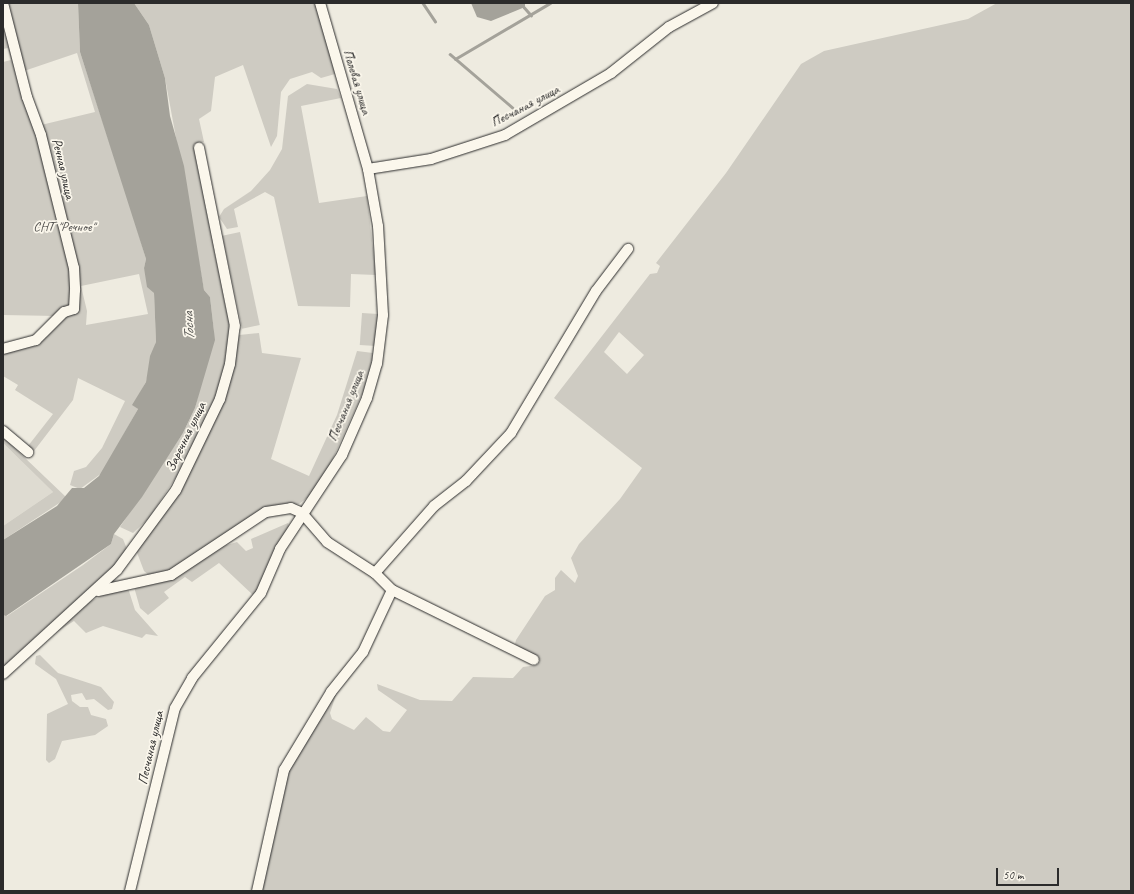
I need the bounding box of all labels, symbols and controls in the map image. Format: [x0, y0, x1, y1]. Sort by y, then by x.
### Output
street label: Полевая улица [339, 47, 375, 117]
street label: Песчаная улица [488, 81, 562, 131]
street label: Речная улица [48, 137, 78, 201]
park label: СНТ "Речное" [33, 219, 95, 235]
water label: Тосна [179, 312, 199, 340]
street label: Песчаная улица [324, 368, 368, 444]
street label: Заречная улица [162, 399, 210, 475]
street label: Песчаная улица [134, 709, 168, 787]
scale bar [998, 860, 1061, 886]
text: 50 m [1003, 867, 1023, 883]

